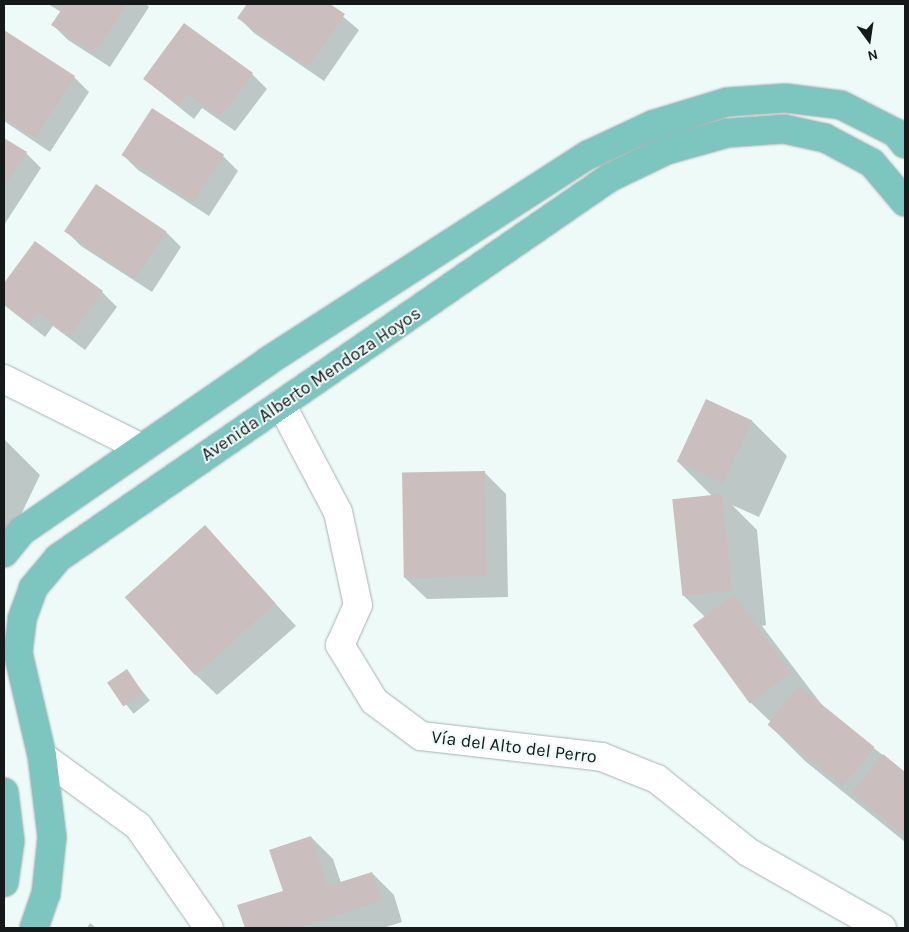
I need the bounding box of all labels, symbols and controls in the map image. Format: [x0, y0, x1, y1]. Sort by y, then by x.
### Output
north arrow [844, 15, 894, 65]
text: N [866, 46, 880, 65]
street label: Avenida Alberto Mendoza Hoyos [197, 302, 425, 466]
street label: Vía del Alto del Perro [430, 726, 598, 768]

